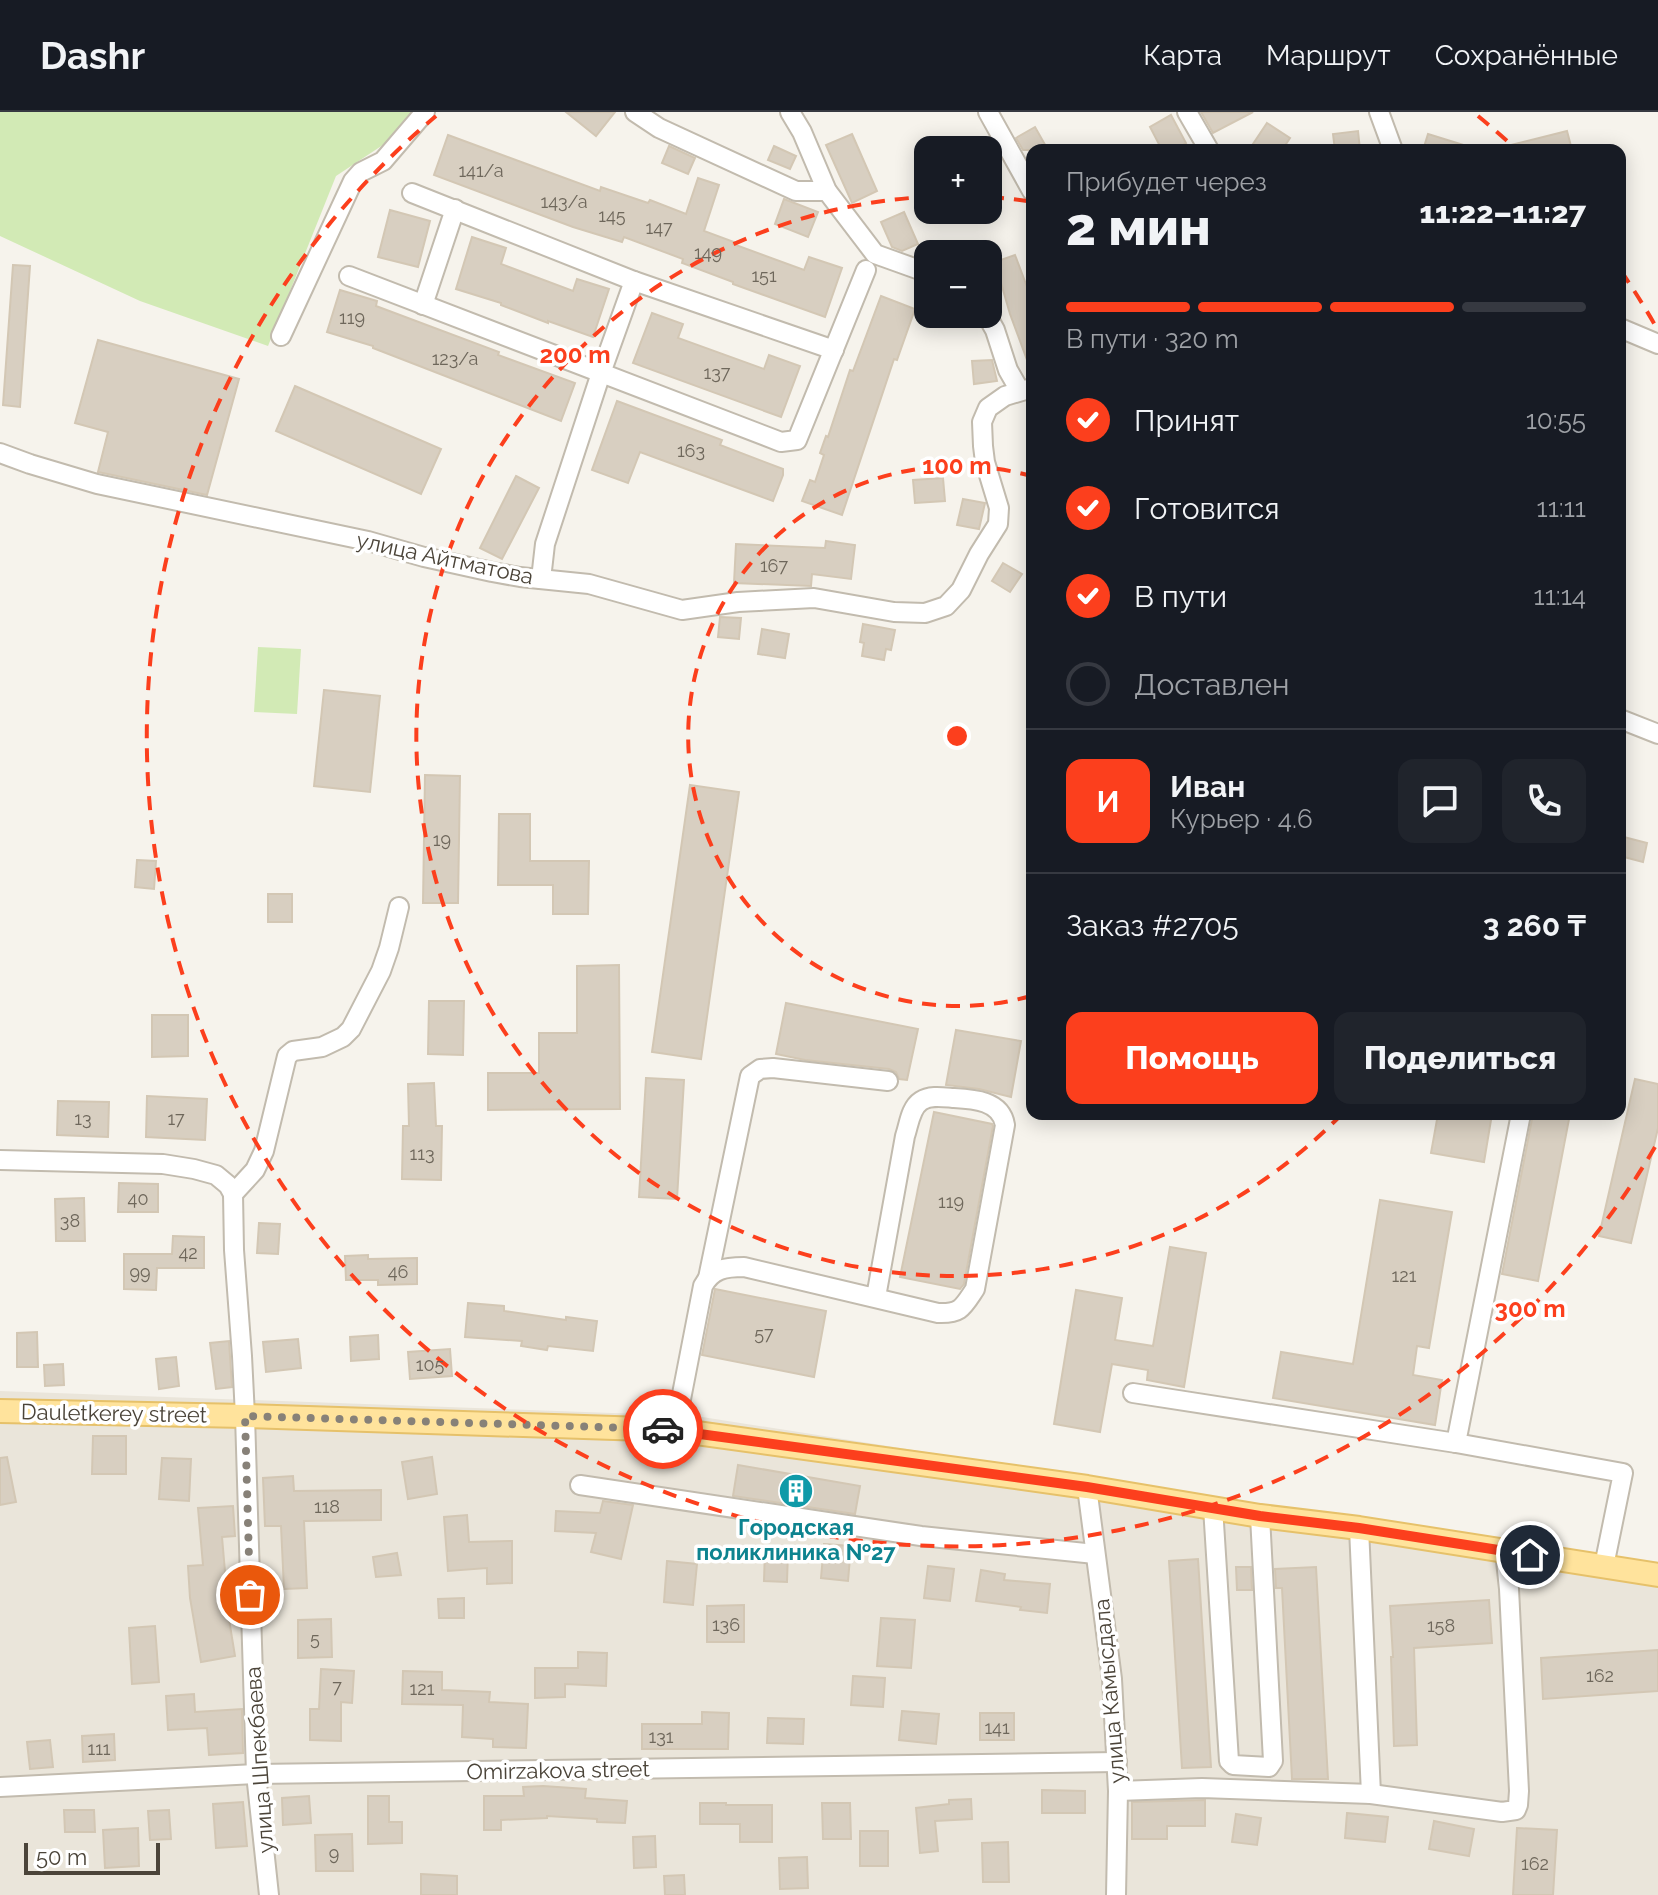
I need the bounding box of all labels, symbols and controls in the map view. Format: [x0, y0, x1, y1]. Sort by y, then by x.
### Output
text: Dashr [40, 33, 145, 78]
text: Карта [1143, 39, 1222, 72]
text: Маршрут [1266, 39, 1391, 72]
text: Сохранённые [1435, 39, 1618, 72]
map controls [914, 136, 1002, 328]
button: + [914, 136, 1002, 224]
house number: 141/а [458, 160, 504, 181]
text: Прибудет через [1066, 167, 1267, 197]
house number: 143/а [540, 191, 588, 212]
text: 11:22–11:27 [1419, 195, 1586, 230]
text: 2 мин [1066, 196, 1211, 257]
house number: 145 [598, 205, 626, 226]
house number: 147 [645, 217, 673, 238]
button: − [914, 240, 1002, 328]
house number: 149 [694, 242, 722, 263]
house number: 151 [751, 265, 777, 286]
house number: 119 [339, 307, 365, 328]
text: В пути · 320 m [1066, 324, 1239, 354]
text: 200 m [539, 340, 611, 369]
house number: 123/а [432, 348, 478, 369]
house number: 137 [704, 362, 731, 383]
icon: check [1066, 398, 1110, 442]
text: Принят [1134, 403, 1239, 438]
text: 10:55 [1526, 405, 1586, 435]
house number: 163 [677, 440, 705, 461]
text: 100 m [922, 451, 992, 480]
icon: check [1066, 486, 1110, 530]
text: Готовится [1134, 491, 1280, 526]
text: 11:11 [1537, 493, 1586, 523]
street label: улица Айтматова [354, 527, 536, 589]
house number: 167 [760, 555, 788, 576]
icon: check [1066, 574, 1110, 618]
text: В пути [1134, 579, 1227, 614]
text: 11:14 [1534, 581, 1586, 611]
text: Доставлен [1134, 667, 1290, 702]
centre of rings [943, 722, 971, 750]
button: chat [1398, 759, 1482, 843]
button: phone [1502, 759, 1586, 843]
text: Иван [1170, 769, 1245, 804]
text: И [1096, 784, 1120, 819]
text: Курьер · 4.6 [1170, 804, 1313, 834]
house number: 19 [433, 829, 451, 850]
text: Заказ #2705 [1066, 908, 1239, 943]
text: 3 260 ₸ [1483, 908, 1586, 943]
button: Помощь [1066, 1012, 1318, 1104]
button: Поделиться [1334, 1012, 1586, 1104]
house number: 13 [74, 1108, 92, 1129]
house number: 17 [167, 1108, 185, 1129]
house number: 113 [409, 1143, 435, 1164]
house number: 40 [128, 1188, 148, 1209]
house number: 119 [938, 1191, 964, 1212]
house number: 38 [60, 1210, 80, 1231]
house number: 42 [178, 1242, 198, 1263]
house number: 46 [388, 1261, 408, 1282]
house number: 99 [129, 1262, 151, 1283]
house number: 121 [1392, 1265, 1417, 1286]
text: 300 m [1495, 1294, 1565, 1323]
house number: 57 [754, 1323, 774, 1344]
house number: 105 [416, 1354, 444, 1375]
courier [623, 1389, 703, 1469]
street label: Dauletkerey street [21, 1398, 208, 1428]
icon: car [641, 1407, 685, 1451]
building icon: Городская поликлиника №27 [777, 1472, 815, 1510]
house number: 118 [314, 1496, 340, 1517]
place label: Городская поликлиника №27 [696, 1514, 896, 1565]
pin [1496, 1521, 1564, 1589]
icon: home [1508, 1533, 1552, 1577]
pin [216, 1561, 284, 1629]
icon: bag [228, 1573, 272, 1617]
street label: улица Камысдала [1088, 1598, 1130, 1784]
house number: 136 [712, 1614, 740, 1635]
house number: 158 [1427, 1615, 1455, 1636]
house number: 5 [310, 1628, 320, 1649]
house number: 162 [1586, 1665, 1614, 1686]
street label: улица Шпекбаева [239, 1666, 279, 1854]
house number: 7 [332, 1676, 342, 1697]
house number: 121 [410, 1678, 435, 1699]
house number: 141 [984, 1717, 1010, 1738]
house number: 131 [648, 1726, 674, 1747]
house number: 111 [87, 1738, 111, 1759]
street label: Omirzakova street [466, 1755, 650, 1785]
scale bar [24, 1839, 160, 1875]
house number: 9 [329, 1843, 339, 1864]
text: 50 m [36, 1844, 87, 1870]
house number: 162 [1521, 1853, 1549, 1874]

